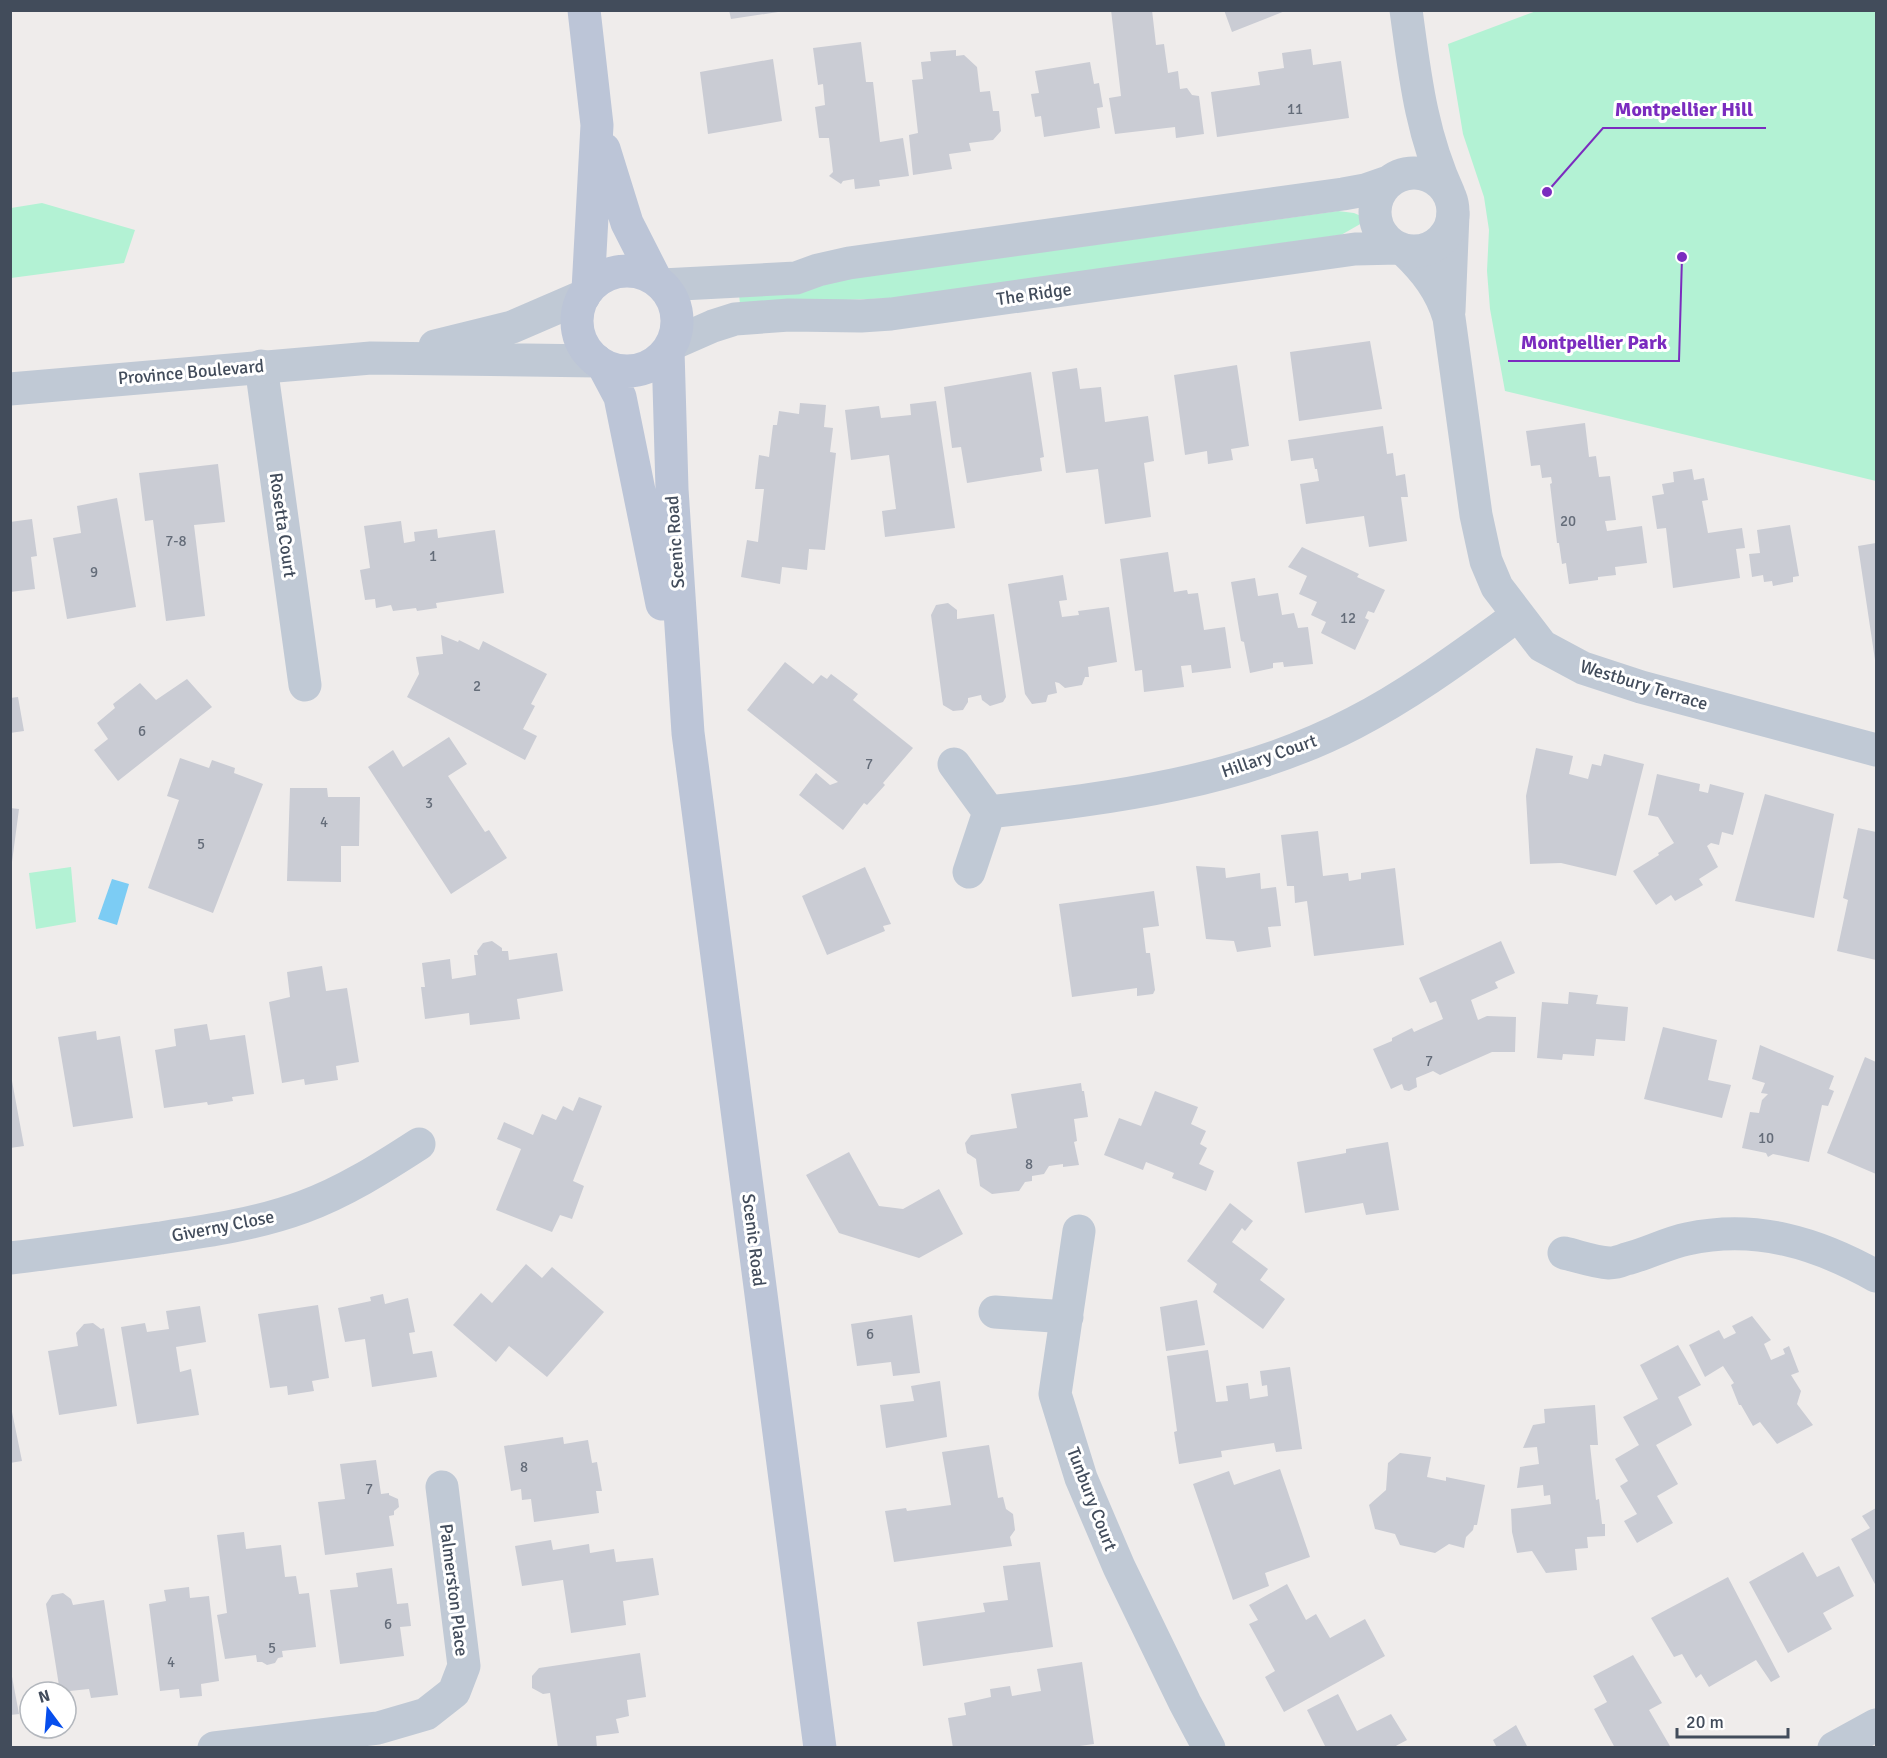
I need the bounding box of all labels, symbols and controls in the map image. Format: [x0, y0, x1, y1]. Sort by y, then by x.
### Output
callout: Montpellier Hill [1603, 90, 1766, 128]
text: Montpellier Hill [1615, 97, 1753, 122]
house number: 11 [1287, 100, 1303, 118]
street label: The Ridge [995, 278, 1073, 310]
callout: Montpellier Park [1508, 323, 1679, 361]
text: Montpellier Park [1521, 330, 1668, 355]
street label: Province Boulevard [117, 355, 265, 389]
street label: Rosetta Court [265, 471, 301, 579]
street label: Scenic Road [661, 495, 689, 589]
house number: 20 [1560, 512, 1576, 530]
house number: 7-8 [165, 532, 187, 550]
house number: 1 [429, 547, 437, 565]
house number: 9 [90, 563, 98, 581]
house number: 12 [1340, 609, 1356, 627]
street label: Westbury Terrace [1577, 655, 1711, 715]
house number: 2 [473, 677, 481, 695]
house number: 6 [138, 722, 146, 740]
street label: Hillary Court [1218, 729, 1320, 783]
house number: 7 [865, 755, 873, 773]
house number: 3 [425, 794, 433, 812]
house number: 4 [320, 813, 328, 831]
house number: 5 [197, 835, 205, 853]
house number: 7 [1425, 1052, 1433, 1070]
house number: 10 [1758, 1129, 1774, 1147]
house number: 8 [1025, 1155, 1033, 1173]
street label: Scenic Road [737, 1192, 771, 1288]
street label: Giverny Close [170, 1205, 276, 1247]
house number: 6 [866, 1325, 874, 1343]
street label: Tunbury Court [1062, 1444, 1122, 1554]
house number: 8 [520, 1458, 528, 1476]
house number: 7 [365, 1480, 373, 1498]
street label: Palmerston Place [435, 1522, 473, 1658]
house number: 6 [384, 1615, 392, 1633]
house number: 5 [268, 1639, 276, 1657]
house number: 4 [167, 1653, 175, 1671]
north arrow [18, 1680, 78, 1740]
text: N [36, 1685, 52, 1708]
scale bar [1677, 1701, 1788, 1739]
text: 20 m [1686, 1711, 1724, 1733]

